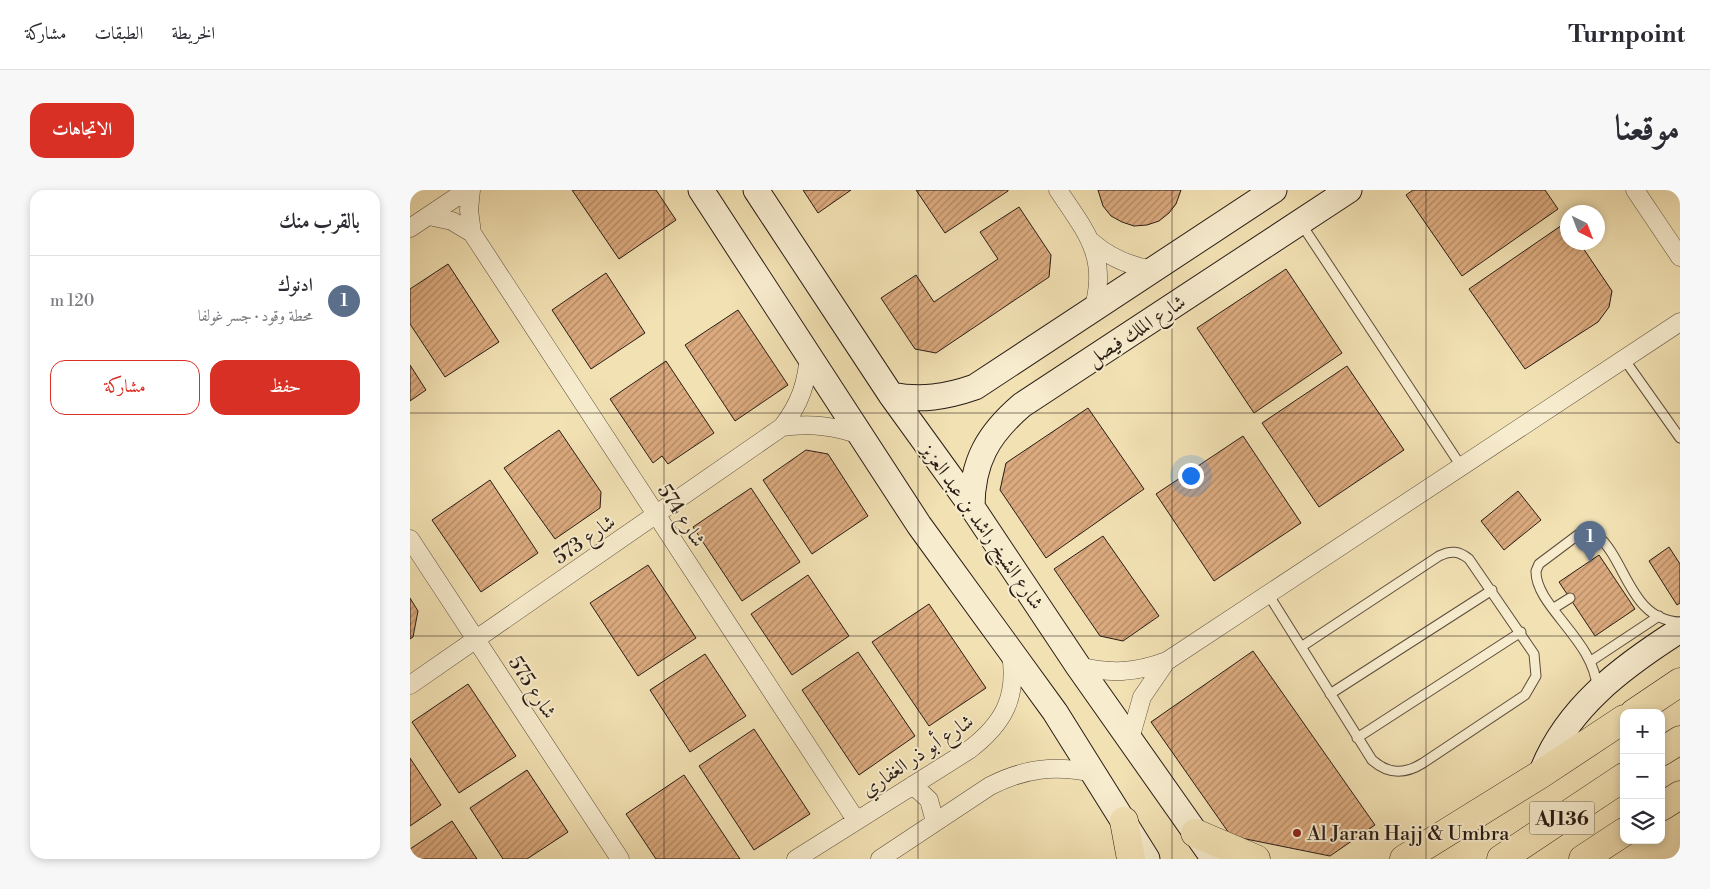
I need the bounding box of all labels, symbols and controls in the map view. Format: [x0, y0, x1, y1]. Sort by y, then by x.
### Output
text: Turnpoint [1568, 20, 1685, 50]
text: مشاركة [25, 22, 66, 45]
text: الطبقات [94, 22, 143, 45]
text: الخريطة [171, 22, 215, 45]
button: الاتجاهات [30, 103, 134, 158]
text: موقعنا [1615, 107, 1680, 150]
north arrow [1560, 205, 1605, 250]
text: بالقرب منك [279, 209, 360, 235]
text: ادنوك [278, 273, 313, 297]
street label: شارع الملك فيصل [1083, 290, 1193, 376]
text: 120 m [50, 291, 94, 311]
text: 1 [340, 291, 348, 311]
text: محطة وقود · جسر غولفا [198, 306, 313, 326]
button: مشاركة [50, 360, 200, 415]
button: حفظ [210, 360, 360, 415]
street label: شارع الشيخ راشد بن عبد العزيز [911, 437, 1049, 617]
your location [1178, 463, 1204, 489]
street label: شارع 574 [648, 480, 710, 554]
street label: شارع 573 [549, 510, 623, 574]
pin: 1 [1574, 521, 1606, 562]
street label: شارع 575 [499, 652, 561, 726]
street label: شارع أبو ذر الغفاري [855, 707, 981, 806]
map controls [1620, 709, 1665, 844]
button: + [1620, 709, 1665, 754]
button: − [1620, 754, 1665, 799]
button: layers [1620, 799, 1665, 844]
road number: AJ136 [1530, 802, 1594, 834]
place label: Al Jaran Hajj & Umbra [1306, 822, 1510, 847]
marker: Al Jaran Hajj & Umbra [1291, 827, 1303, 839]

